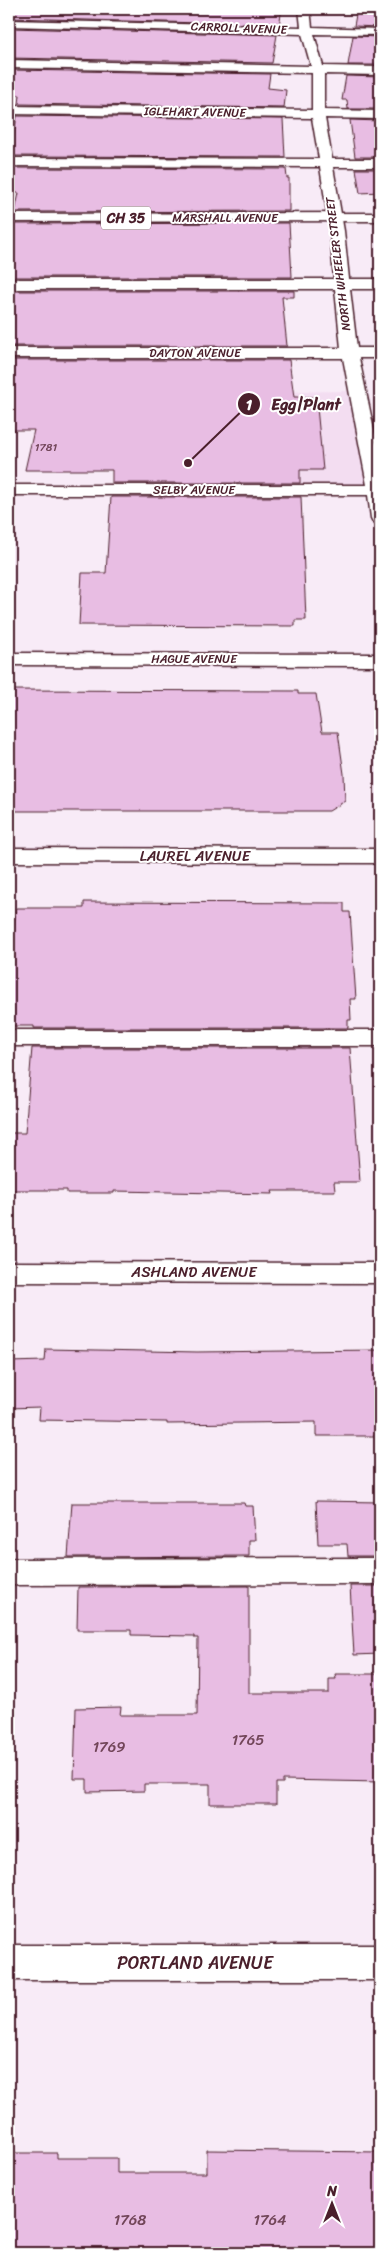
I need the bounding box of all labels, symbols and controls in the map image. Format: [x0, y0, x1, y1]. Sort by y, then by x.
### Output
street label: CARROLL AVENUE [191, 15, 289, 41]
street label: IGLEHART AVENUE [143, 100, 247, 124]
street label: NORTH WHEELER STREET [319, 195, 357, 332]
road number: CH 35 [101, 207, 151, 230]
street label: MARSHALL AVENUE [172, 207, 279, 229]
street label: DAYTON AVENUE [149, 342, 242, 364]
callout: Egg|Plant [236, 389, 351, 420]
text: Egg|Plant [271, 390, 342, 419]
text: 1 [246, 392, 253, 418]
house number: 1781 [35, 438, 57, 457]
street label: SELBY AVENUE [153, 479, 236, 501]
street label: HAGUE AVENUE [151, 648, 238, 670]
street label: LAUREL AVENUE [140, 843, 252, 869]
street label: ASHLAND AVENUE [130, 1259, 258, 1285]
house number: 1765 [232, 1727, 264, 1753]
house number: 1769 [93, 1734, 125, 1760]
street label: PORTLAND AVENUE [117, 1947, 274, 1979]
text: N [326, 2179, 337, 2204]
north arrow [306, 2180, 356, 2230]
house number: 1768 [114, 2207, 146, 2233]
house number: 1764 [254, 2207, 286, 2233]

